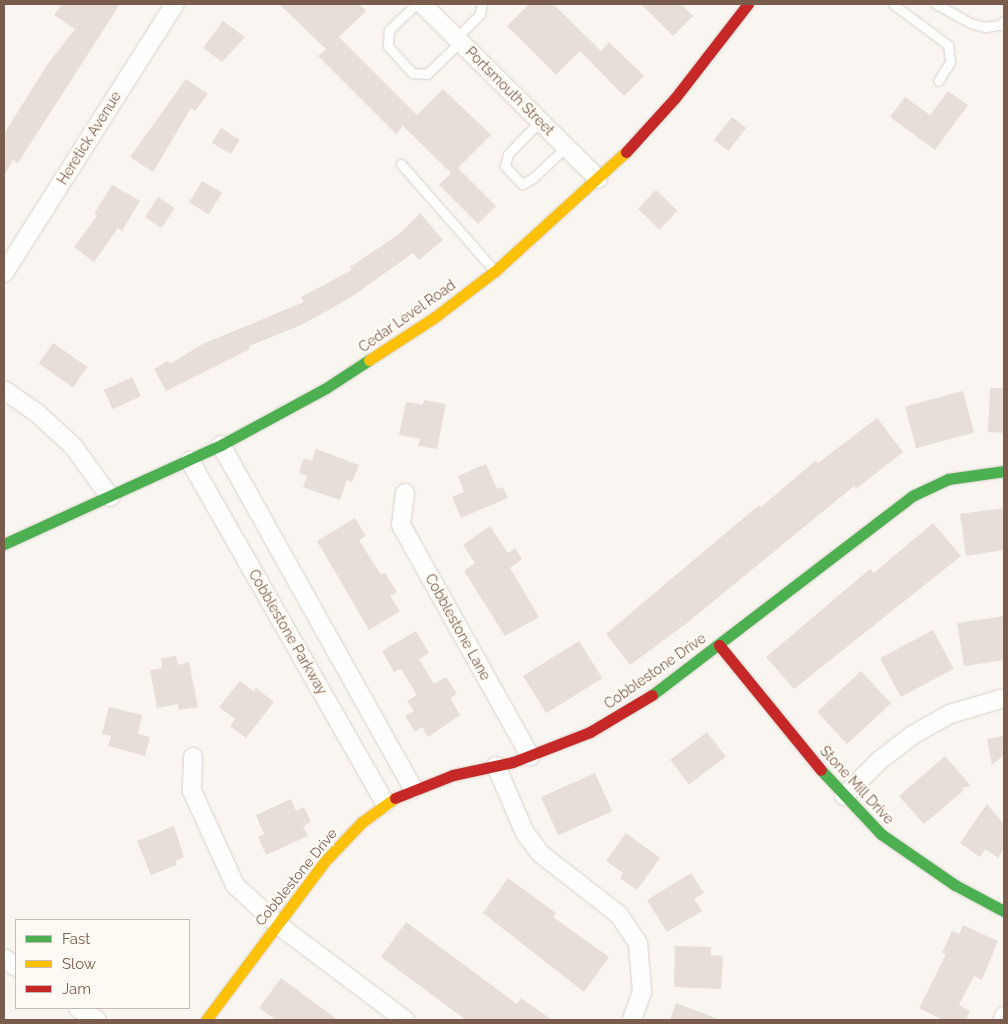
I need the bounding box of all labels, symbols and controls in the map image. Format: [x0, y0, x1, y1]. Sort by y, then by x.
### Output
street label: Portsmouth Street [462, 43, 558, 139]
street label: Heretick Avenue [54, 88, 124, 188]
street label: Cedar Level Road [355, 276, 459, 356]
street label: Cobblestone Parkway [245, 566, 331, 698]
street label: Cobblestone Lane [422, 571, 494, 683]
street label: Cobblestone Drive [601, 630, 709, 712]
street label: Stone Mill Drive [816, 742, 898, 828]
street label: Cobblestone Drive [252, 825, 340, 929]
legend [15, 919, 190, 1009]
text: Fast [62, 930, 90, 948]
text: Slow [62, 955, 96, 973]
text: Jam [62, 980, 91, 998]

